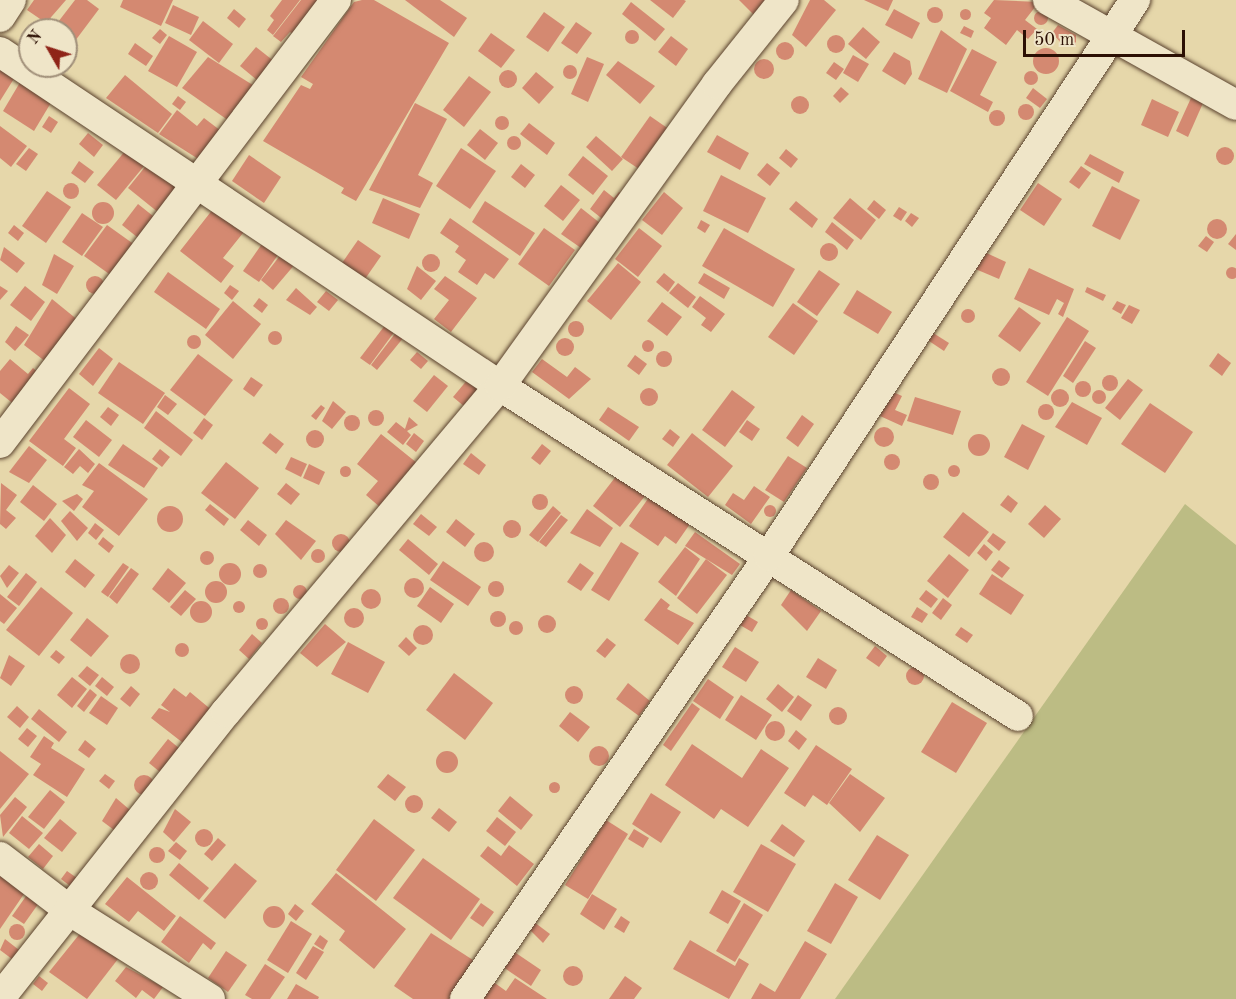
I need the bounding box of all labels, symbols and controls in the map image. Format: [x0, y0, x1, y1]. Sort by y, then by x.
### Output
north arrow [18, 18, 78, 78]
scale bar [1026, 18, 1188, 56]
text: N [25, 28, 46, 48]
text: 50 m [1034, 31, 1074, 49]

